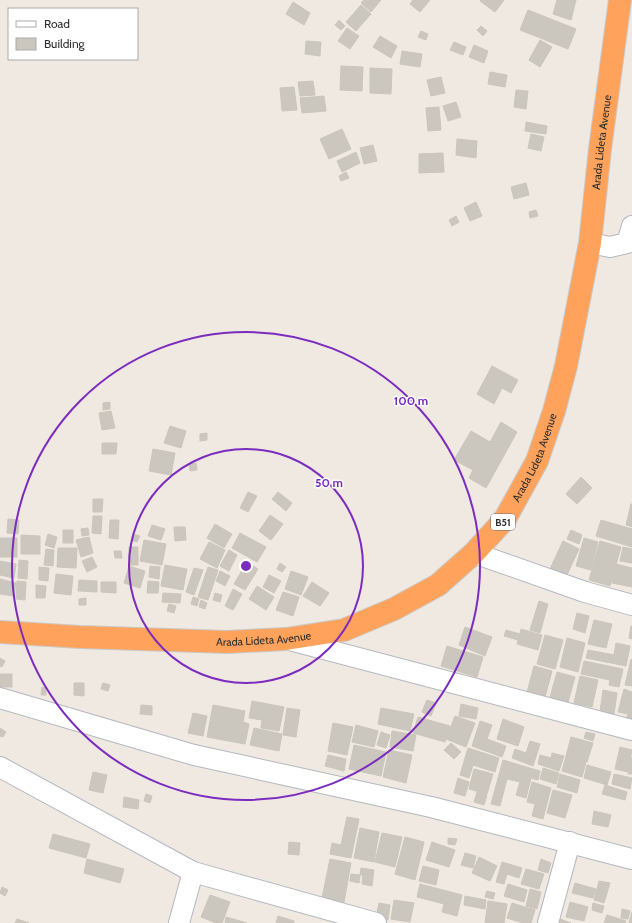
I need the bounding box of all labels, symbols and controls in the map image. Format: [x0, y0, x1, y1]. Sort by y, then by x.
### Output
legend [8, 8, 138, 60]
text: Road [44, 16, 70, 31]
text: Building [44, 36, 86, 51]
street label: Arada Lideta Avenue [589, 94, 614, 190]
text: 100 m [394, 393, 428, 408]
street label: Arada Lideta Avenue [509, 411, 560, 504]
text: 50 m [315, 475, 343, 490]
road number: B51 [491, 514, 515, 530]
centre of rings [239, 559, 253, 573]
street label: Arada Lideta Avenue [216, 628, 312, 649]

